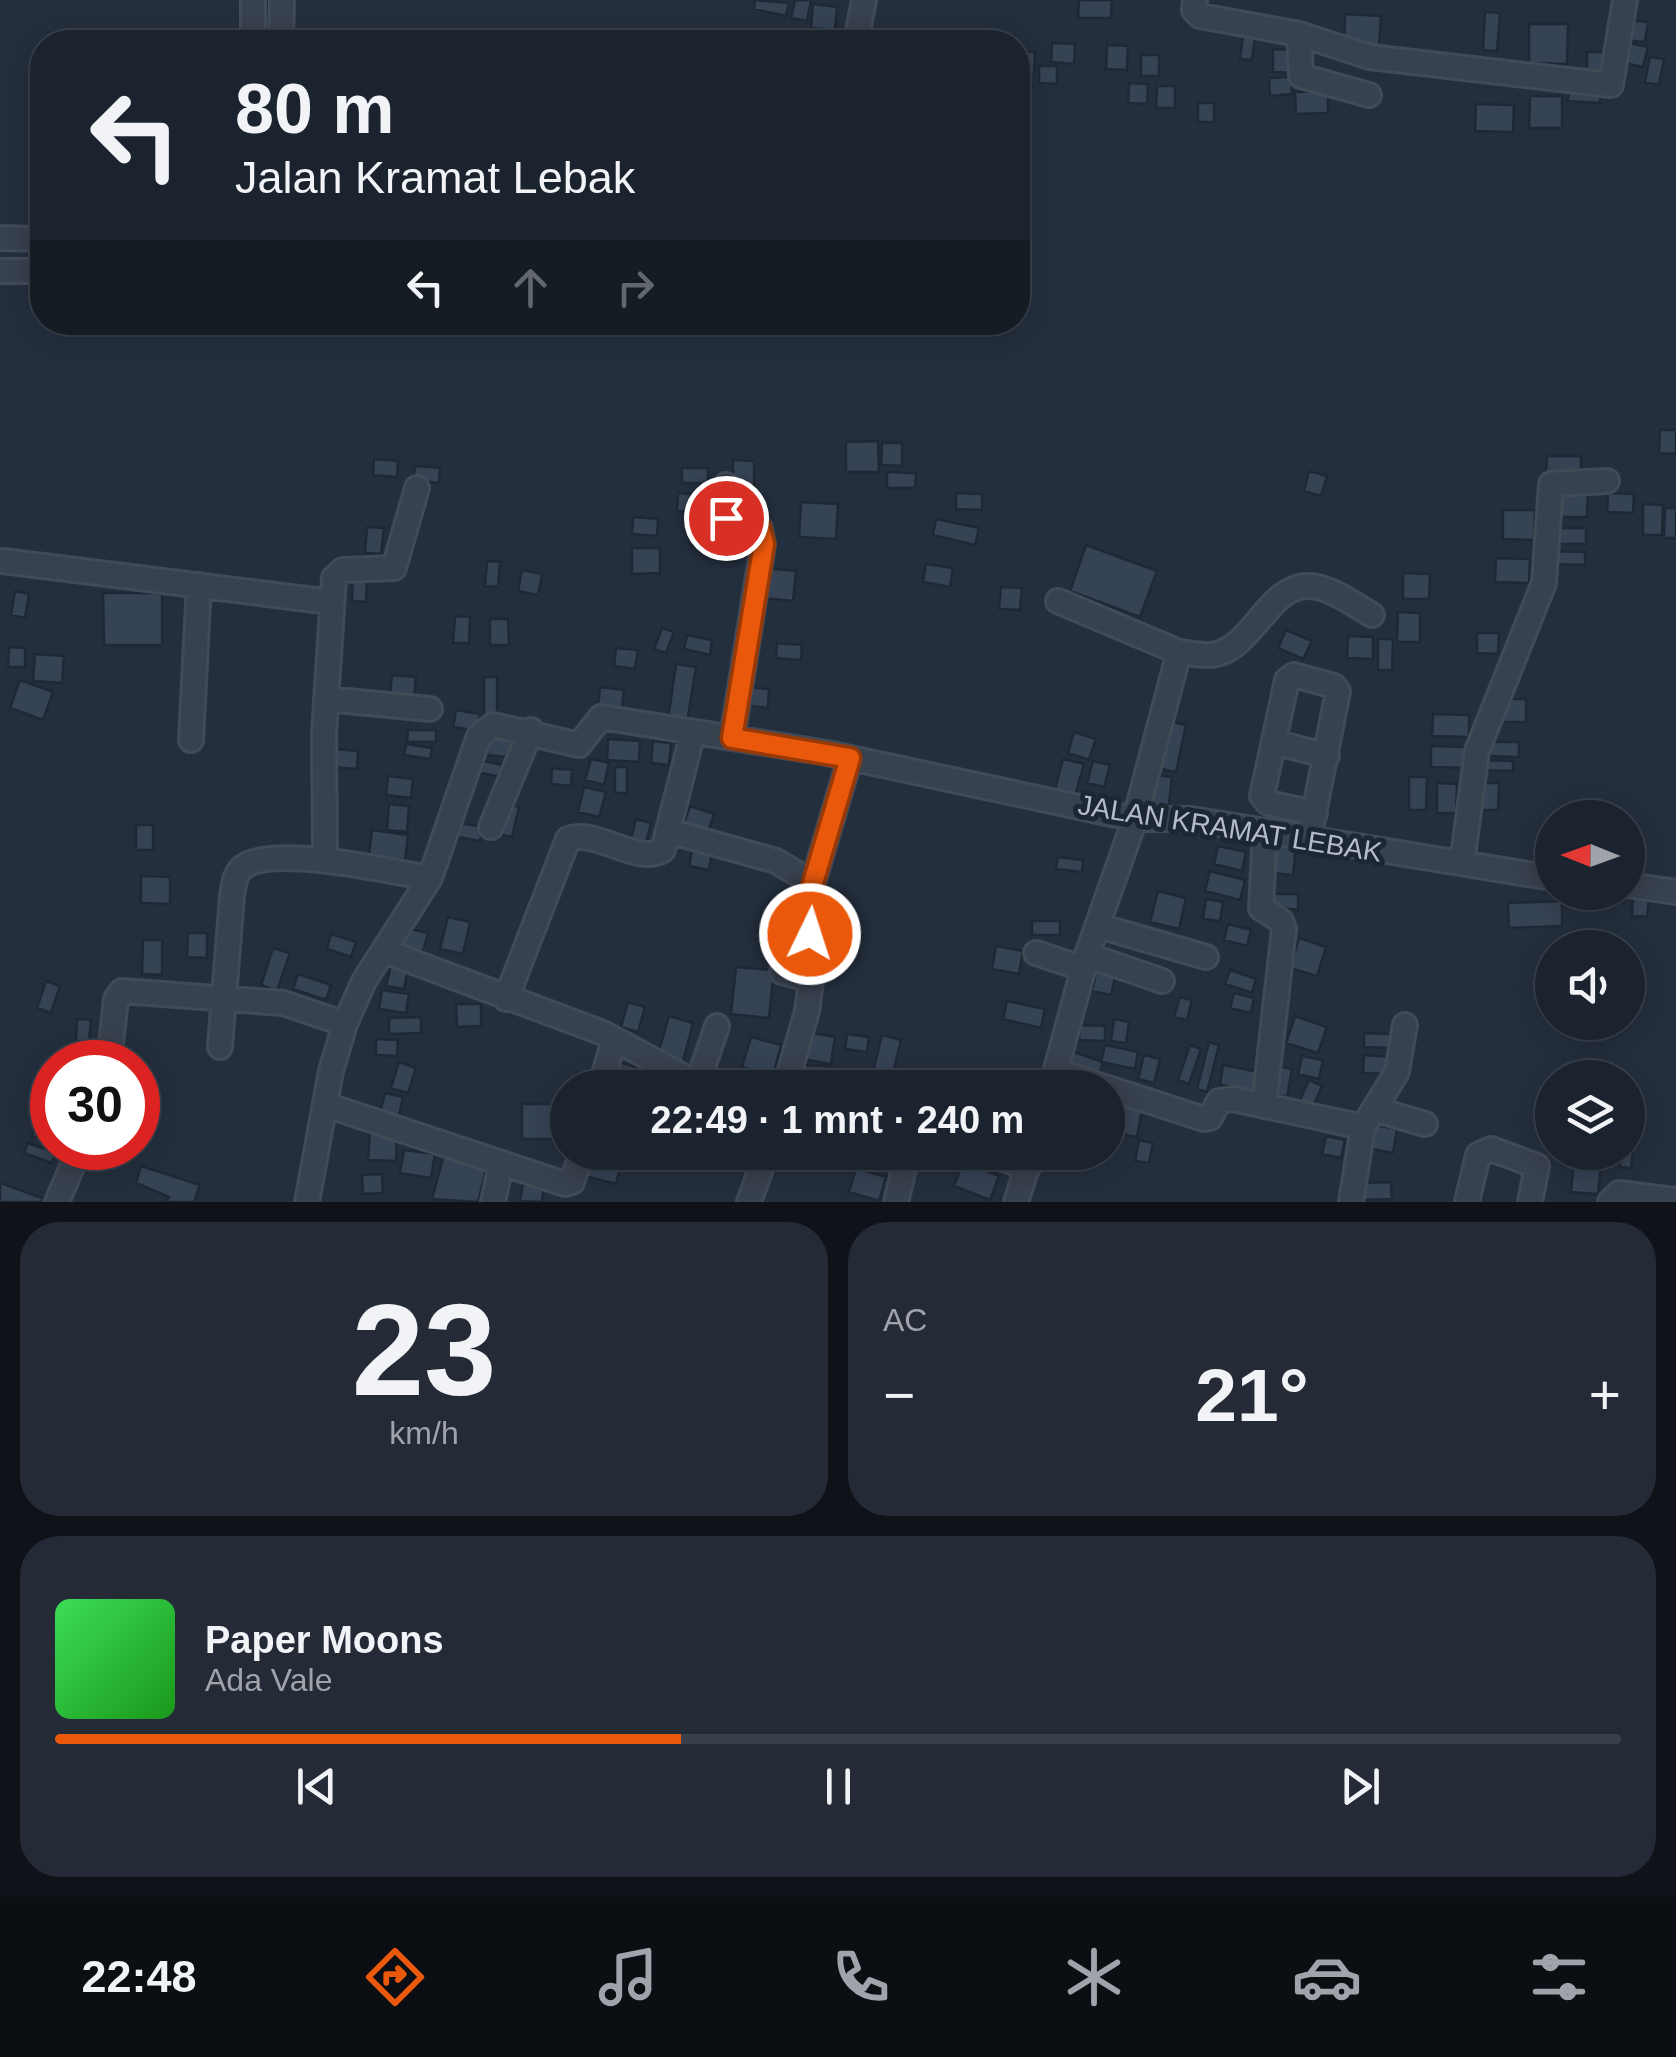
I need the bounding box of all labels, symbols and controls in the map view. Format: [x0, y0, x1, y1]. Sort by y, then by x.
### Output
icon: left [70, 70, 200, 200]
text: 80 m [235, 70, 395, 148]
text: Jalan Kramat Lebak [235, 152, 635, 203]
icon: left [398, 260, 453, 315]
icon: ahead [503, 260, 558, 315]
icon: right [608, 260, 663, 315]
pin [684, 476, 769, 561]
icon: arrive [699, 491, 754, 546]
street label: JALAN KRAMAT LEBAK [1076, 789, 1384, 868]
north arrow [1535, 800, 1645, 910]
map controls [1535, 800, 1645, 1170]
position arrow [758, 882, 862, 986]
button: sound [1535, 930, 1645, 1040]
speed limit sign: 30 [30, 1040, 160, 1170]
button: layers [1535, 1060, 1645, 1170]
text: 22:49 · 1 mnt · 240 m [651, 1099, 1024, 1141]
text: 23 [352, 1277, 496, 1423]
text: AC [883, 1302, 927, 1338]
text: 21° [1195, 1353, 1309, 1437]
text: − [883, 1364, 915, 1426]
text: + [1589, 1364, 1621, 1426]
text: km/h [389, 1415, 459, 1451]
text: Paper Moons [205, 1619, 444, 1661]
text: Ada Vale [205, 1662, 333, 1698]
icon: previous [289, 1759, 344, 1814]
icon: pause [811, 1759, 866, 1814]
icon: next [1333, 1759, 1388, 1814]
icon: directions [360, 1942, 430, 2012]
icon: music [593, 1942, 663, 2012]
icon: phone [826, 1942, 896, 2012]
icon: climate [1059, 1942, 1129, 2012]
icon: car [1292, 1942, 1362, 2012]
icon: filters [1524, 1942, 1594, 2012]
text: 22:48 [81, 1951, 197, 2002]

